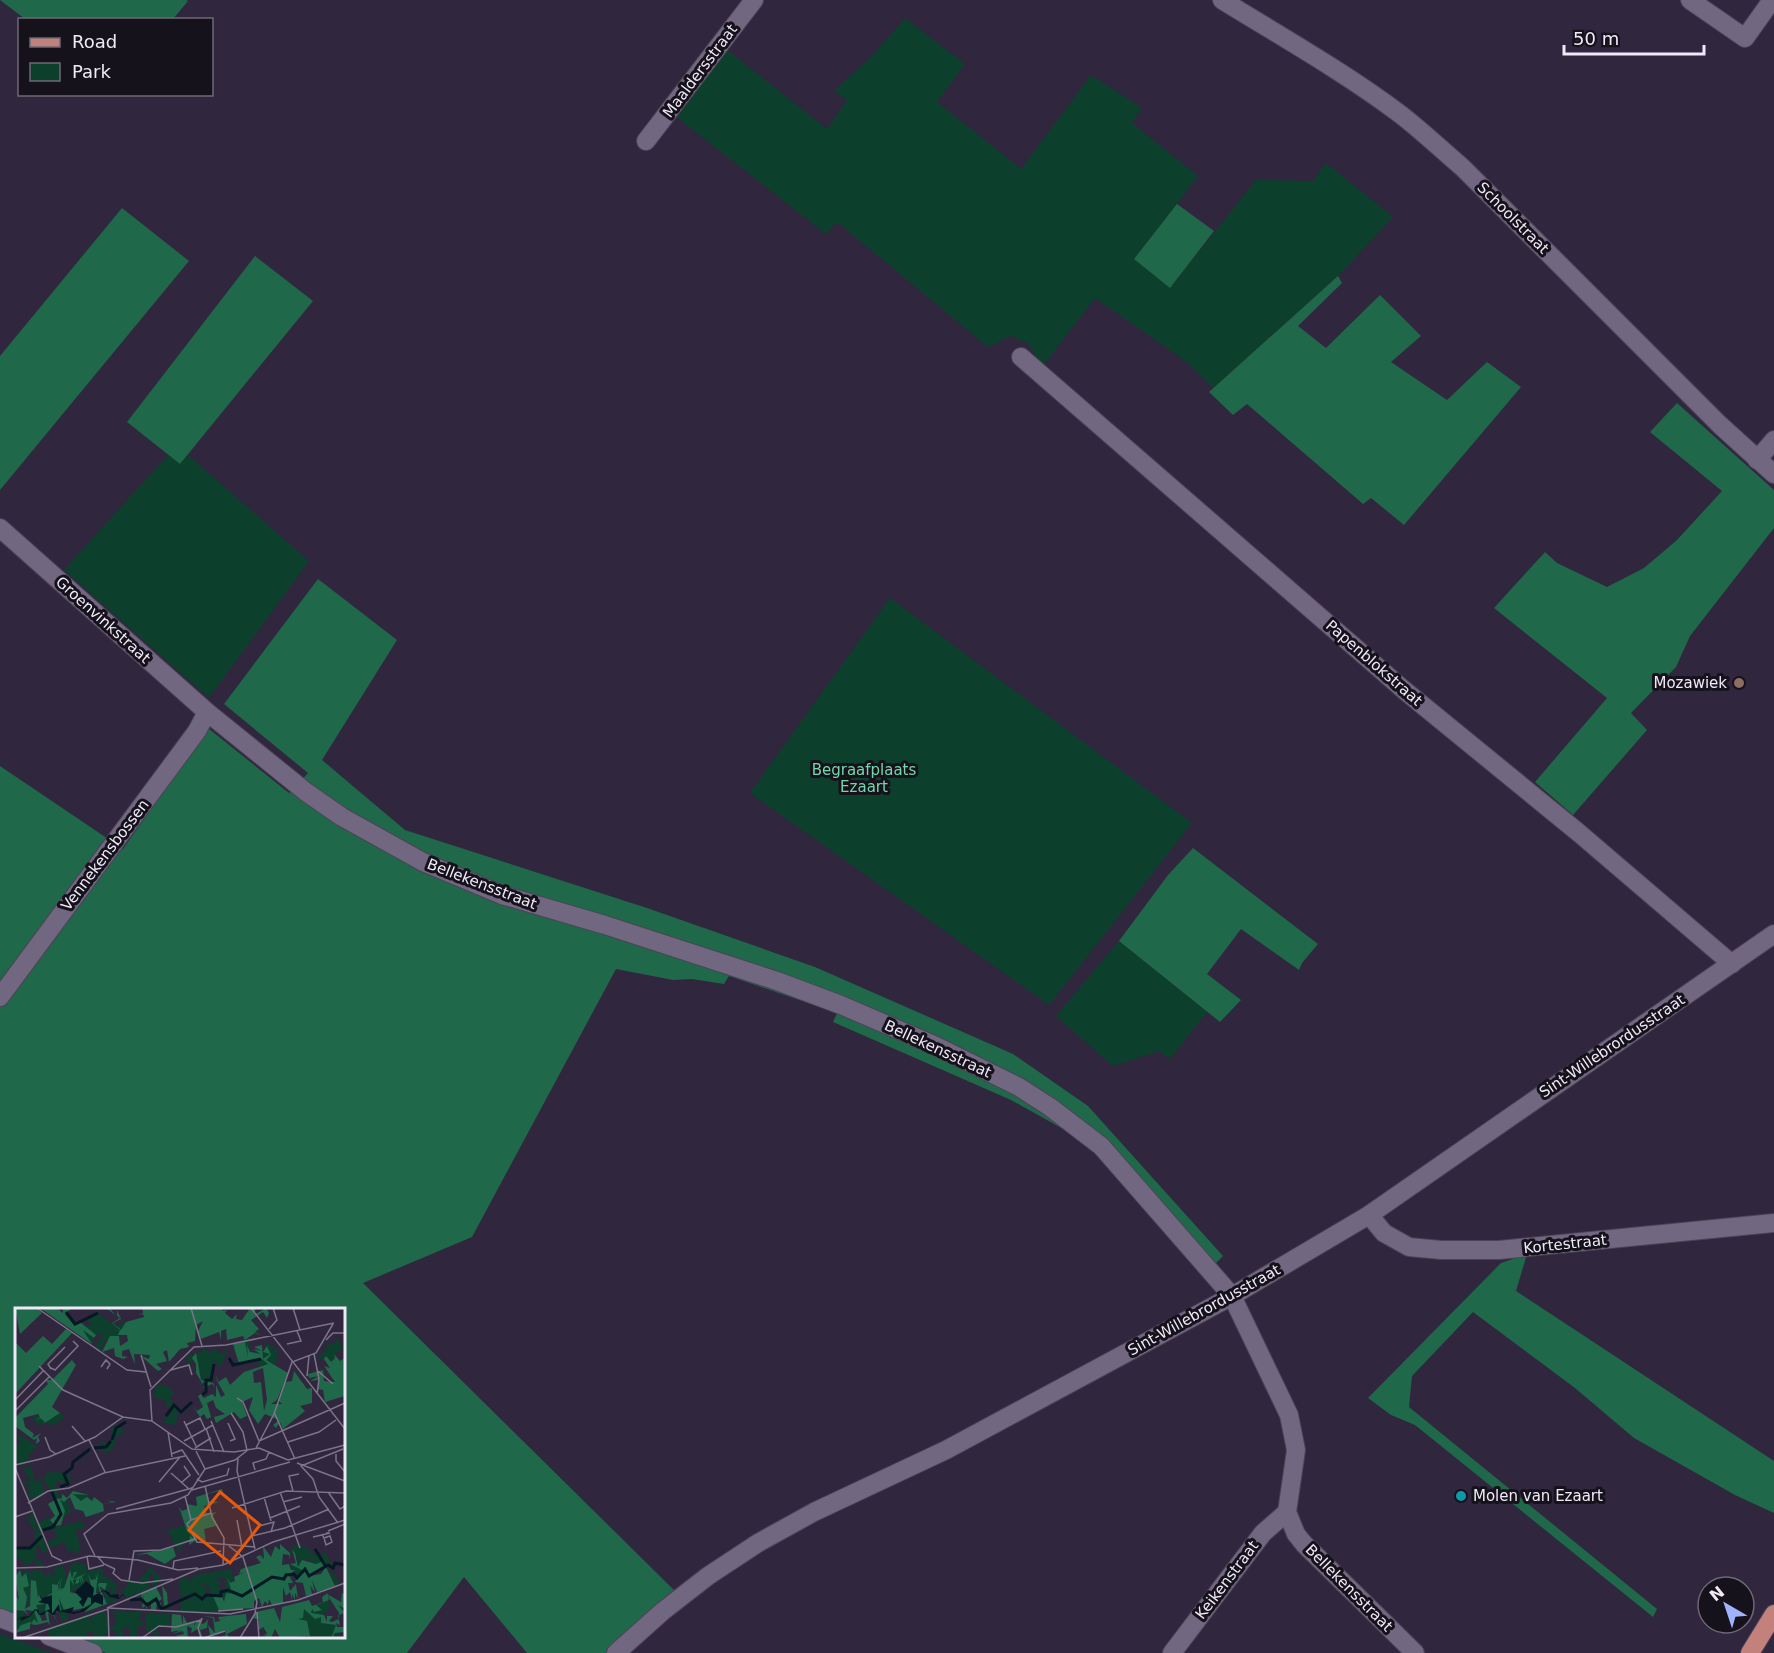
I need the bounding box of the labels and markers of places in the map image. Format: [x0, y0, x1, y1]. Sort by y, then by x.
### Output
place label: Mozawiek [1653, 674, 1727, 692]
marker: Mozawiek [1732, 676, 1746, 690]
place label: Molen van Ezaart [1473, 1487, 1603, 1505]
marker: Molen van Ezaart [1454, 1489, 1468, 1503]

